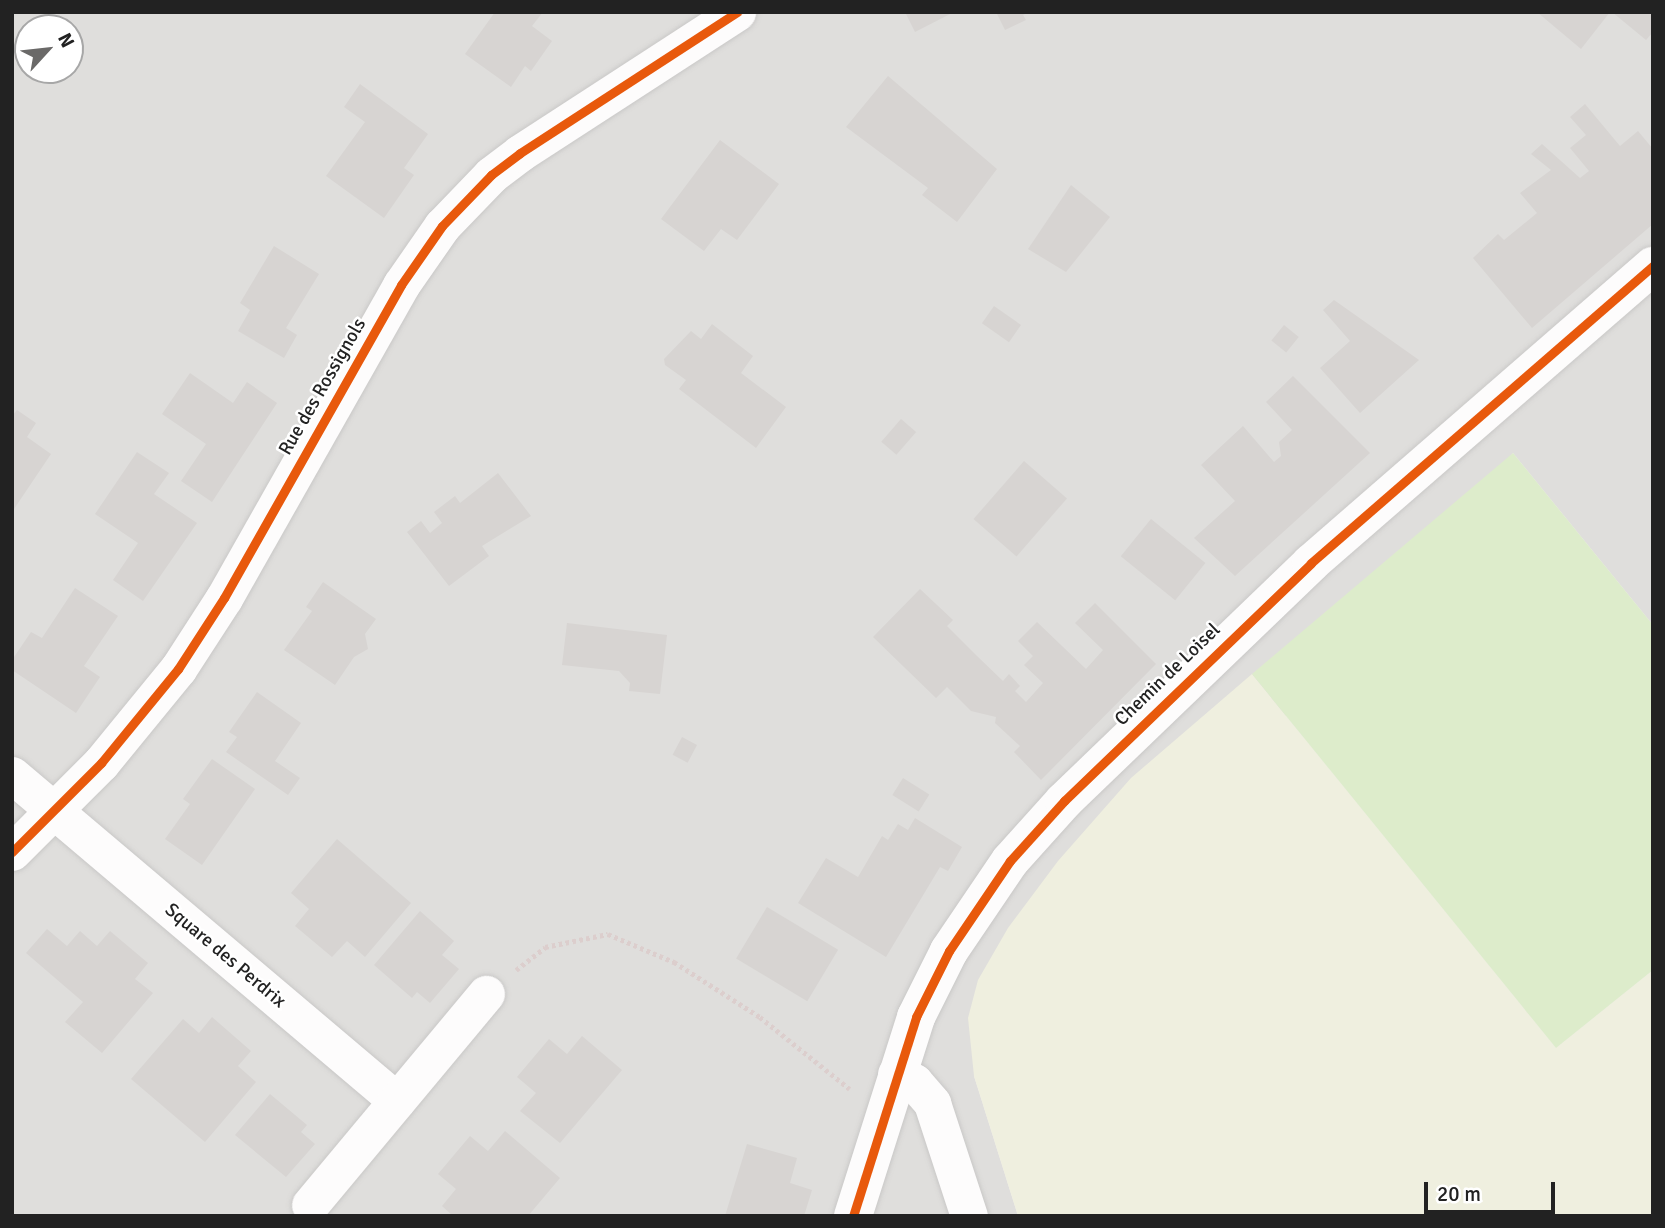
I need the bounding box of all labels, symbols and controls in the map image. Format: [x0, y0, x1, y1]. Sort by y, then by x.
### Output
north arrow [14, 14, 84, 84]
text: N [52, 29, 80, 52]
street label: Rue des Rossignols [275, 315, 371, 459]
street label: Chemin de Loisel [1111, 619, 1225, 731]
street label: Square des Perdrix [160, 899, 290, 1013]
scale bar [1427, 1168, 1558, 1212]
text: 20 m [1437, 1181, 1481, 1207]

